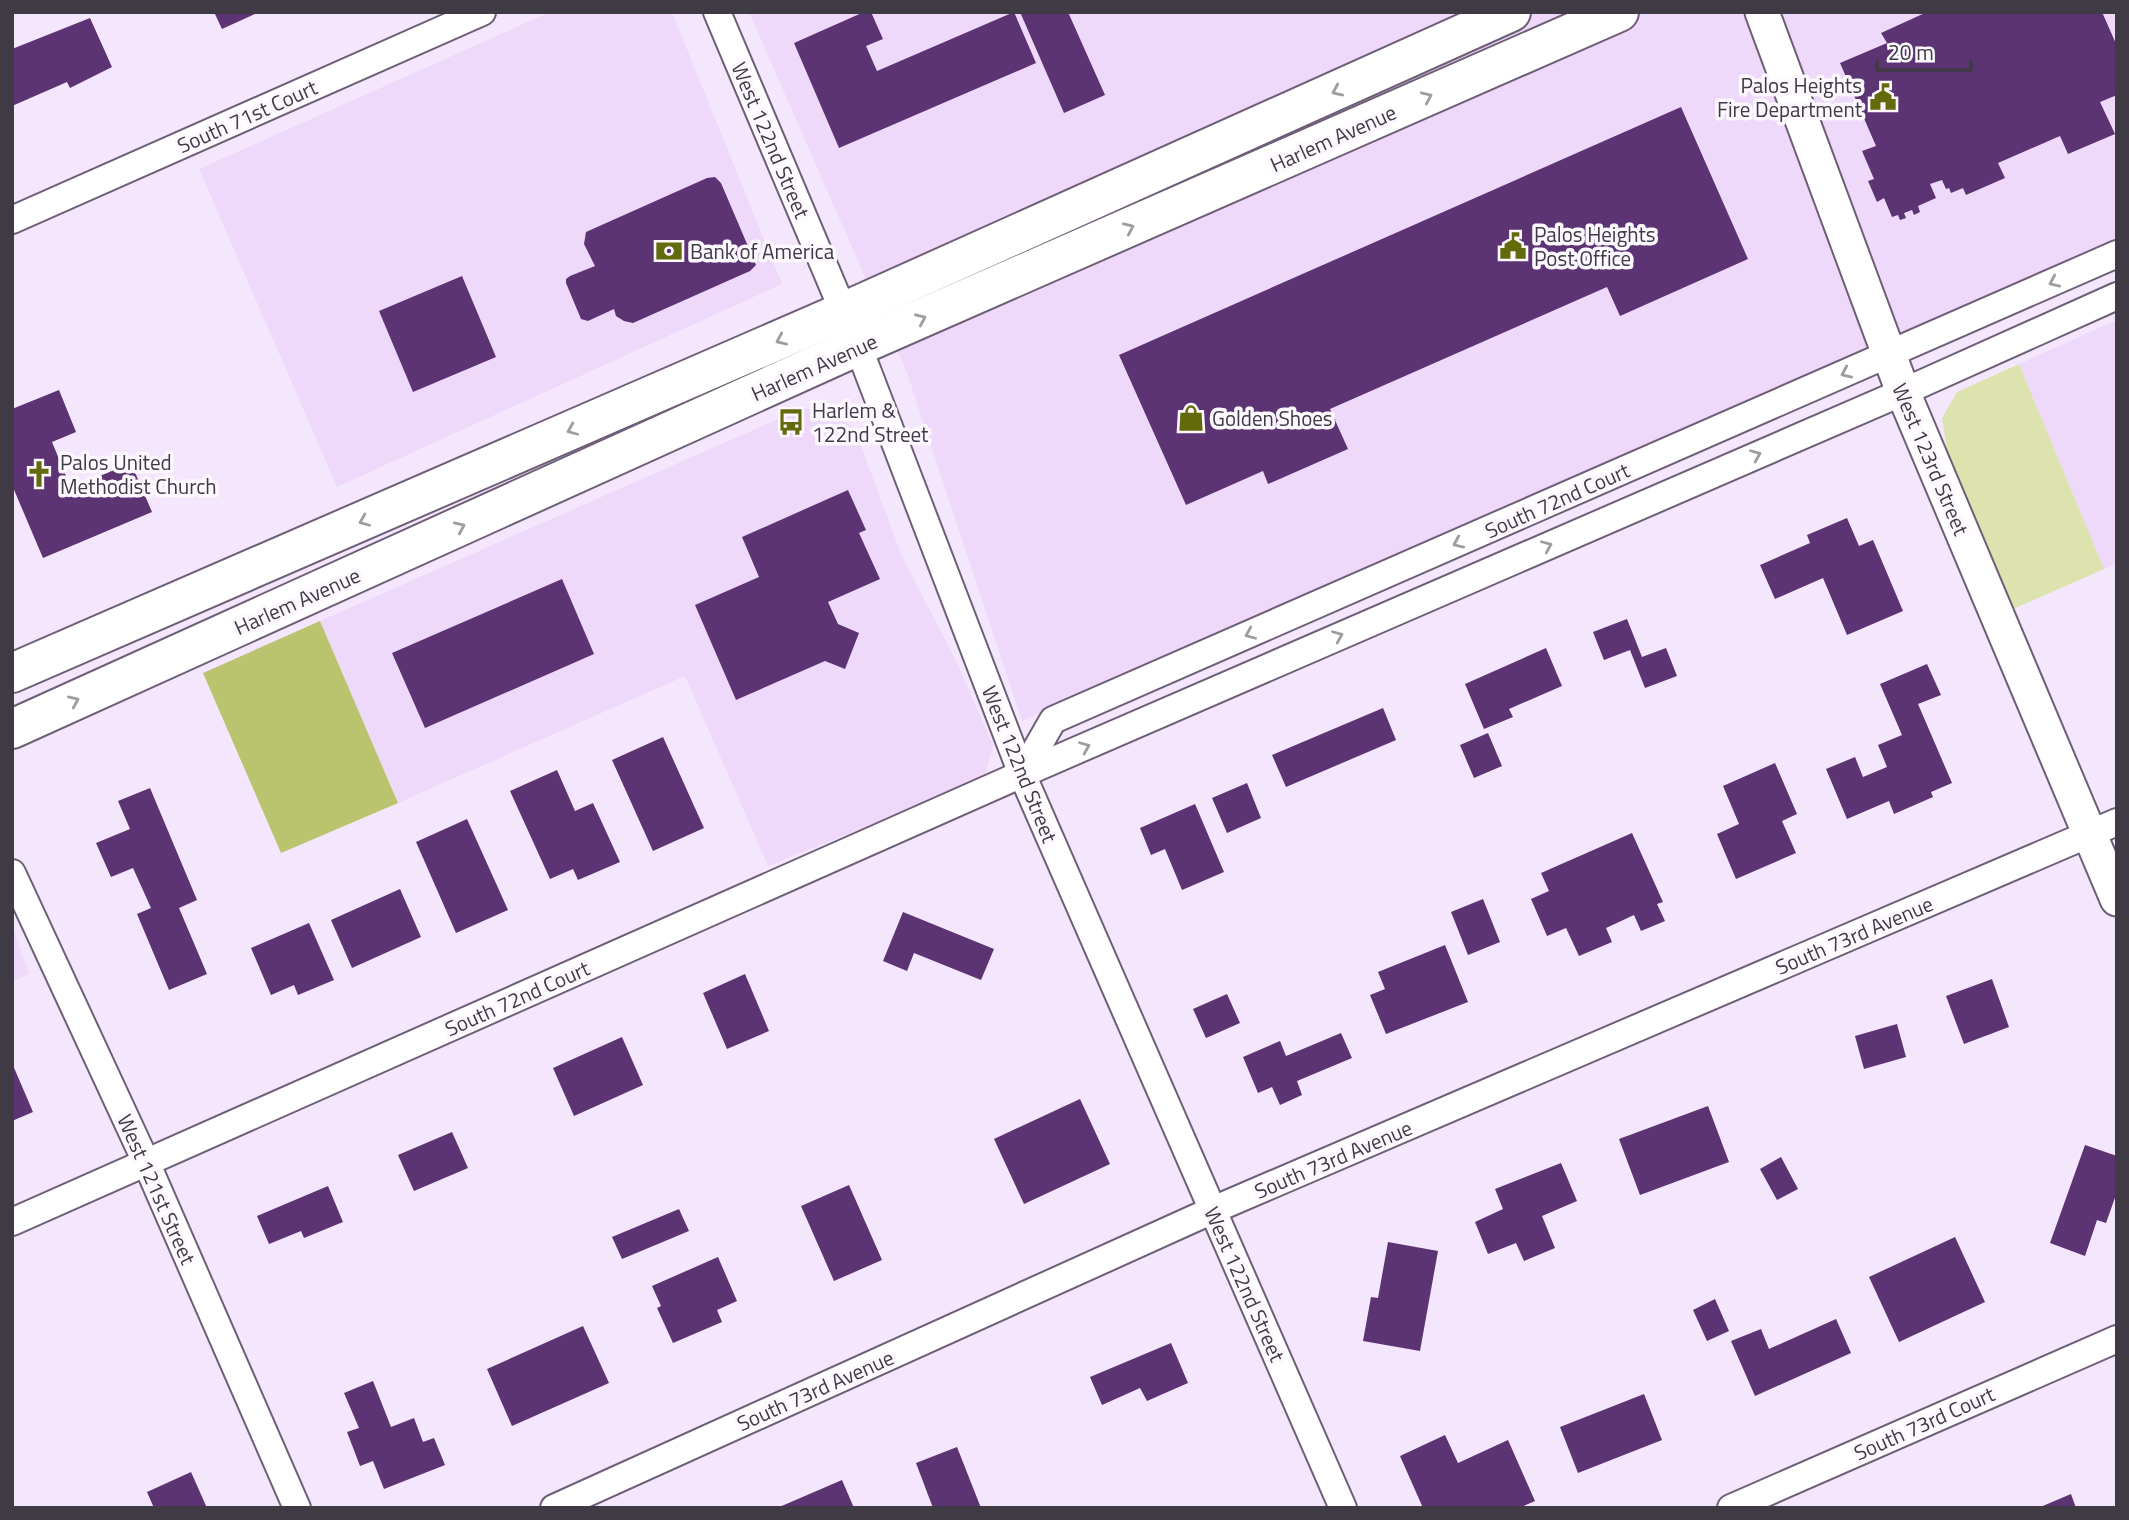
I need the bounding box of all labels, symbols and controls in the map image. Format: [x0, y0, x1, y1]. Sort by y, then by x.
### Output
scale bar [1877, 28, 1972, 72]
text: 20 m [1888, 36, 1934, 68]
street label: West 122nd Street [724, 57, 819, 224]
place label: Palos Heights Fire Department [1717, 69, 1863, 125]
street label: South 71st Court [172, 71, 323, 161]
one-way arrow [1332, 82, 1344, 96]
public building icon: Palos Heights Fire Department [1868, 82, 1898, 112]
one-way arrow [1420, 91, 1432, 105]
street label: Harlem Avenue [1265, 96, 1401, 180]
place label: Palos Heights Post Office [1534, 218, 1656, 274]
one-way arrow [1122, 222, 1134, 236]
public building icon: Palos Heights Post Office [1498, 231, 1528, 261]
place label: Bank of America [690, 235, 835, 267]
bank icon: Bank of America [654, 236, 684, 266]
one-way arrow [2049, 274, 2062, 288]
one-way arrow [914, 313, 926, 327]
street label: Harlem Avenue [746, 325, 882, 409]
one-way arrow [776, 331, 788, 345]
one-way arrow [1841, 365, 1853, 379]
street label: West 123rd Street [1884, 378, 1978, 541]
place label: Harlem & 122nd Street [812, 394, 929, 450]
place label: Golden Shoes [1212, 402, 1333, 434]
shop icon: Golden Shoes [1176, 403, 1206, 433]
bus stop icon: Harlem & 122nd Street [776, 407, 806, 437]
one-way arrow [567, 422, 580, 436]
place label: Palos United Methodist Church [60, 446, 217, 502]
one-way arrow [1748, 449, 1761, 463]
street label: South 72nd Court [1479, 454, 1635, 546]
church icon: Palos United Methodist Church [24, 459, 54, 489]
one-way arrow [358, 513, 371, 527]
one-way arrow [453, 521, 466, 535]
one-way arrow [1453, 535, 1465, 549]
one-way arrow [1540, 540, 1552, 554]
street label: Harlem Avenue [229, 559, 365, 643]
one-way arrow [1244, 626, 1257, 640]
one-way arrow [1331, 631, 1343, 645]
street label: West 122nd Street [974, 681, 1066, 848]
one-way arrow [67, 695, 80, 709]
one-way arrow [1078, 741, 1090, 755]
street label: South 73rd Avenue [1770, 887, 1938, 983]
street label: South 72nd Court [439, 952, 595, 1044]
street label: West 121st Street [109, 1109, 205, 1270]
street label: South 73rd Avenue [1249, 1111, 1417, 1207]
street label: West 122nd Street [1196, 1201, 1294, 1367]
street label: South 73rd Avenue [731, 1341, 899, 1439]
street label: South 73rd Court [1848, 1377, 2000, 1468]

